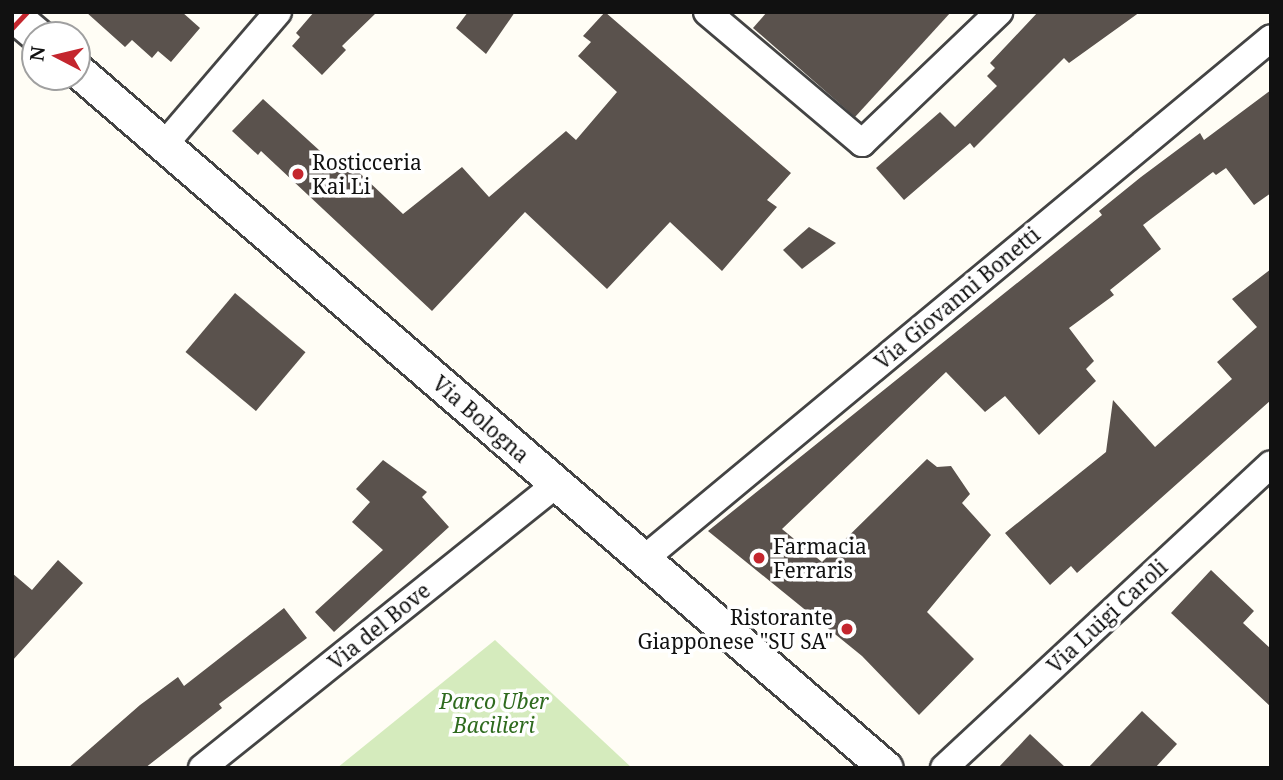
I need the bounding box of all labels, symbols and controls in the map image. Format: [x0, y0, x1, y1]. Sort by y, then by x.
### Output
north arrow [21, 21, 91, 91]
text: N [23, 45, 51, 63]
place label: Rosticceria Kai Li [312, 149, 422, 199]
marker: Rosticceria Kai Li [290, 166, 306, 182]
street label: Via Giovanni Bonetti [869, 222, 1045, 374]
street label: Via Bologna [428, 370, 534, 468]
place label: Farmacia Ferraris [773, 533, 867, 583]
marker: Farmacia Ferraris [751, 550, 767, 566]
street label: Via Luigi Caroli [1042, 554, 1172, 678]
street label: Via del Bove [323, 577, 435, 675]
place label: Ristorante Giapponese "SU SA" [637, 604, 833, 654]
marker: Ristorante Giapponese "SU SA" [839, 621, 855, 637]
park label: Parco Uber Bacilieri [439, 688, 549, 738]

